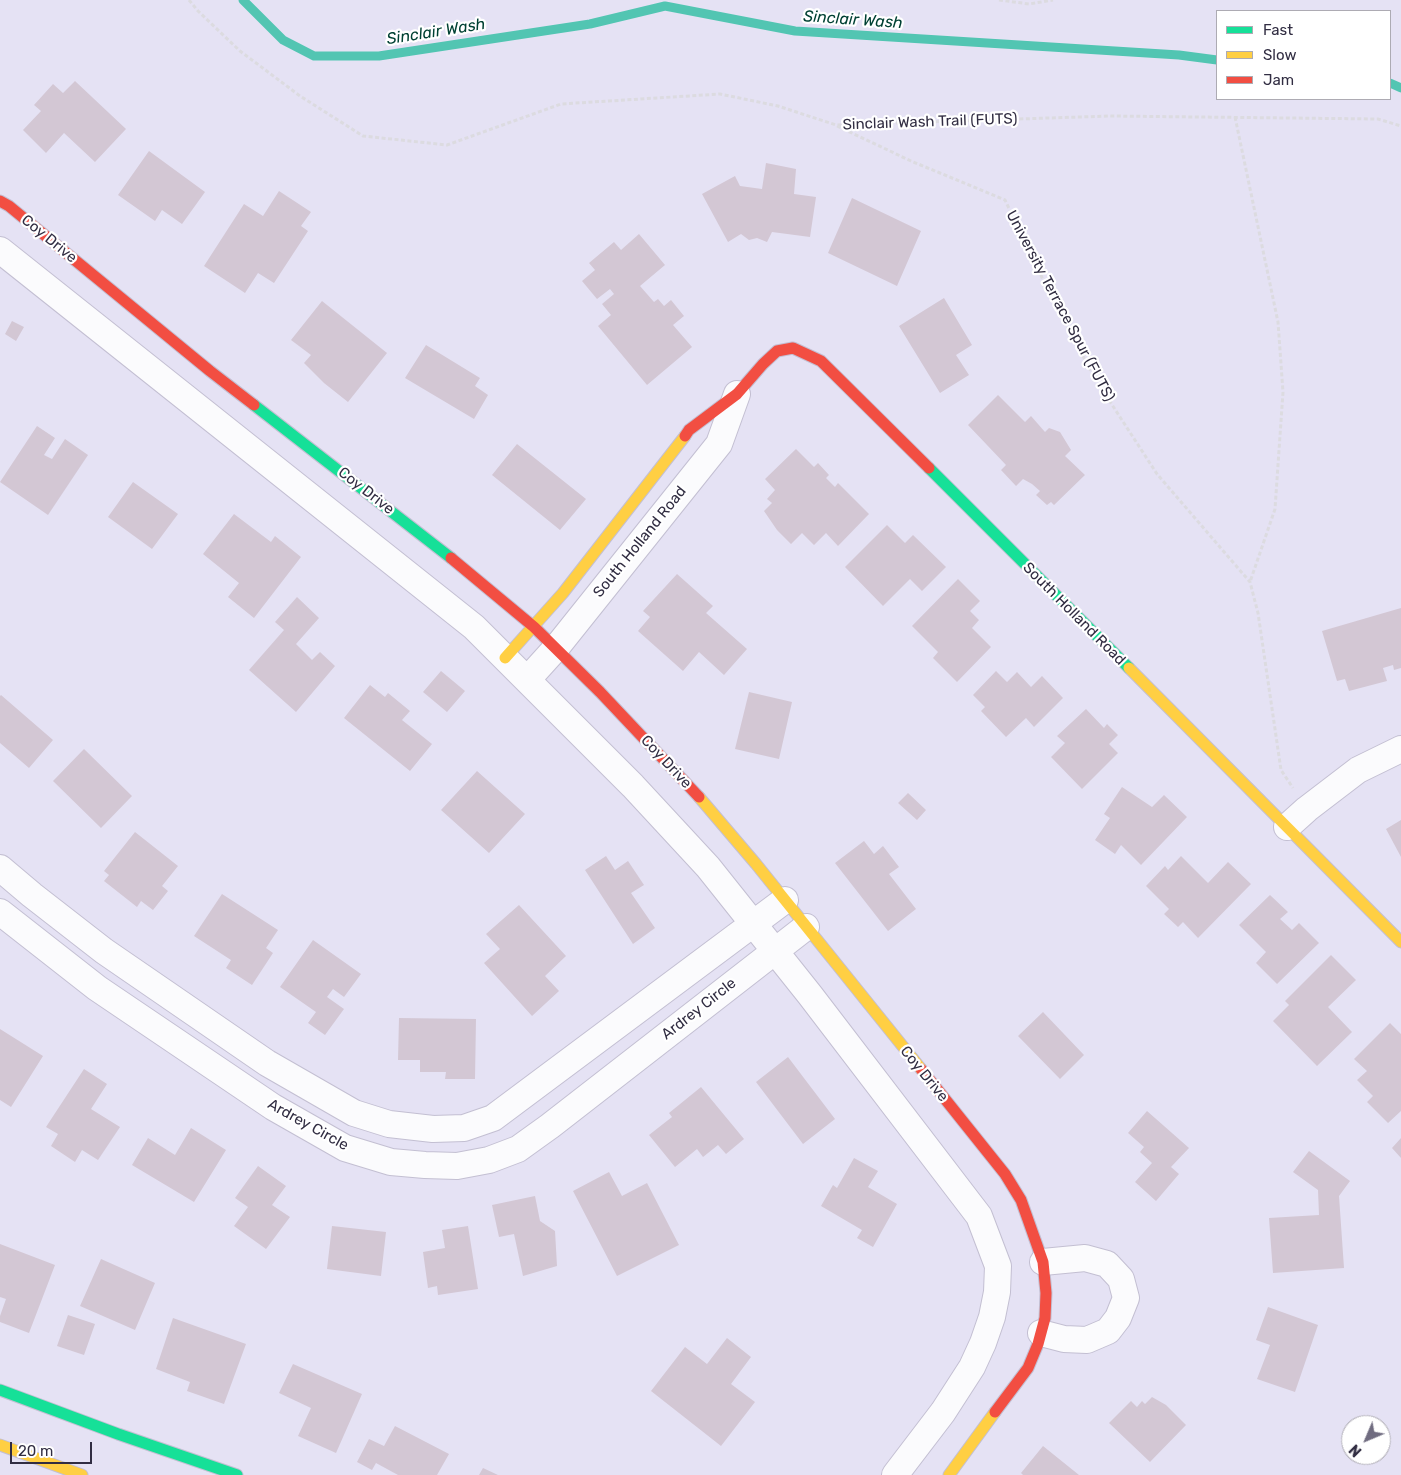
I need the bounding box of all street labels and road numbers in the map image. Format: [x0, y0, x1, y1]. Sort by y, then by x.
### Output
street label: Sinclair Wash Trail (FUTS) [842, 110, 1018, 134]
street label: University Terrace Spur (FUTS) [1002, 207, 1118, 405]
street label: Coy Drive [18, 211, 80, 267]
street label: Coy Drive [334, 463, 398, 519]
street label: South Holland Road [590, 483, 690, 601]
street label: South Holland Road [1019, 559, 1129, 669]
street label: Coy Drive [637, 732, 695, 792]
street label: Ardrey Circle [658, 974, 740, 1044]
street label: Coy Drive [896, 1043, 952, 1105]
street label: Ardrey Circle [264, 1095, 352, 1155]

